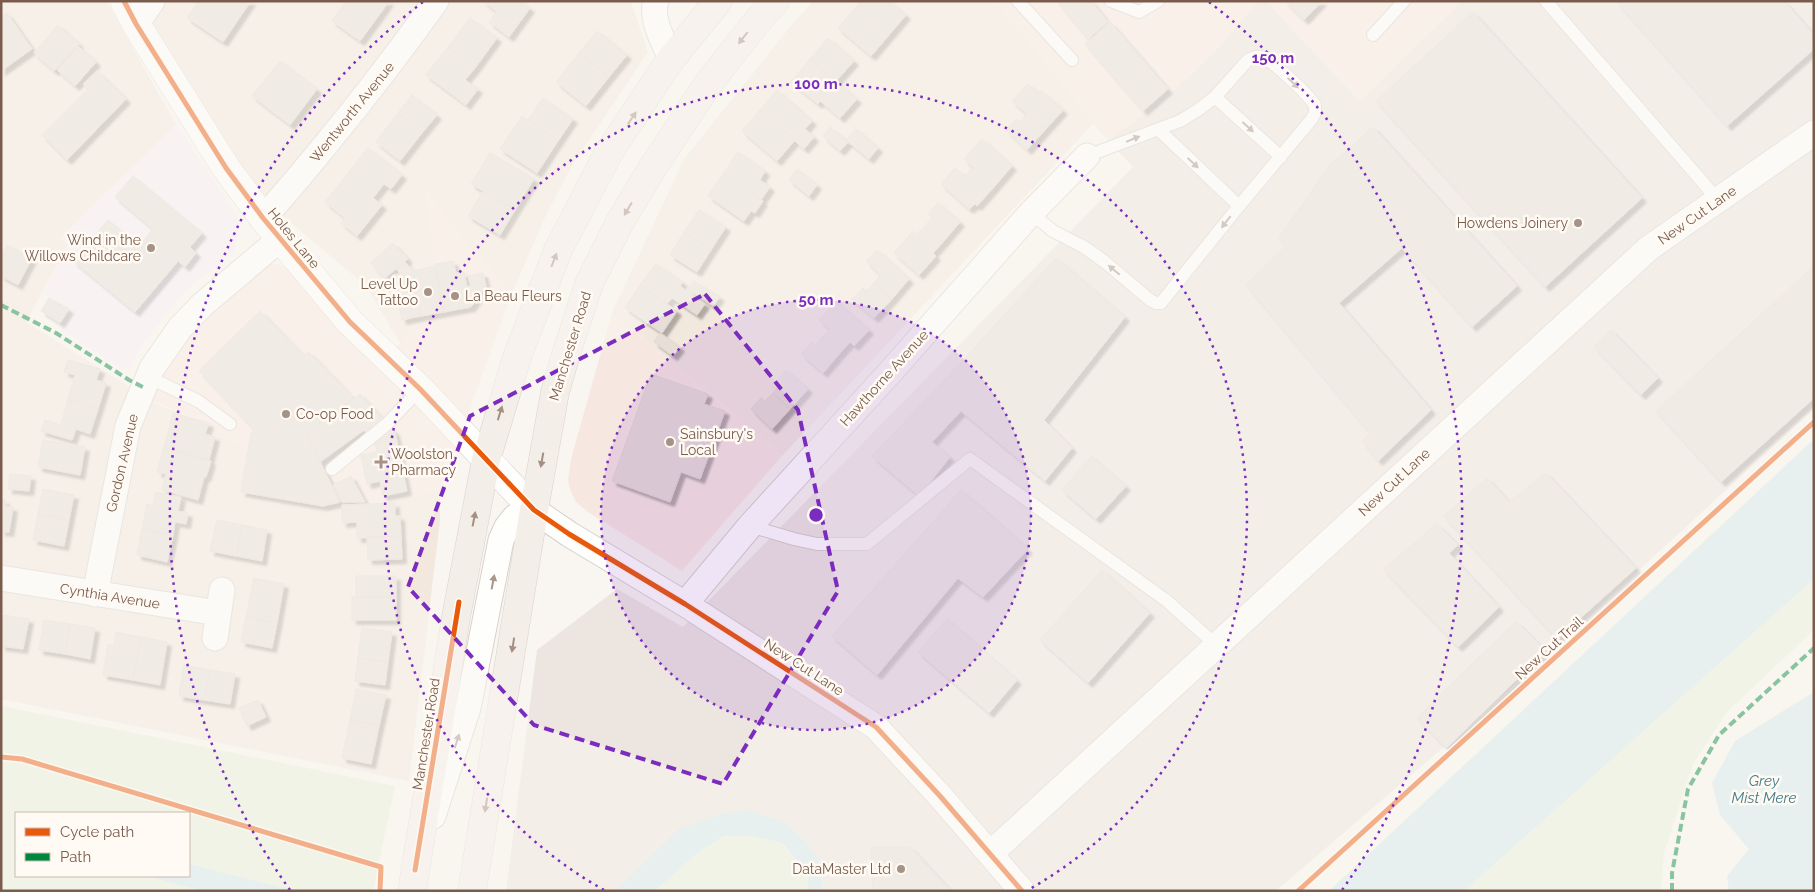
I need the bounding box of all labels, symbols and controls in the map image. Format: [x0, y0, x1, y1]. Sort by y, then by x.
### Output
one-way arrow [738, 32, 749, 45]
text: 150 m [1252, 49, 1294, 67]
street label: Wentworth Avenue [307, 59, 397, 165]
text: 100 m [794, 75, 838, 93]
one-way arrow [1287, 77, 1299, 89]
one-way arrow [627, 111, 637, 124]
one-way arrow [1241, 121, 1253, 133]
one-way arrow [1126, 135, 1141, 143]
one-way arrow [1187, 157, 1199, 169]
street label: New Cut Lane [1655, 182, 1739, 248]
one-way arrow [623, 202, 632, 215]
street label: Holes Lane [265, 205, 323, 271]
place label: Howdens Joinery [1457, 215, 1568, 231]
one-way arrow [1221, 216, 1231, 229]
marker: Howdens Joinery [1572, 217, 1584, 229]
place label: Wind in the Willows Childcare [25, 232, 141, 264]
marker: Wind in the Willows Childcare [145, 242, 157, 254]
one-way arrow [550, 252, 558, 267]
one-way arrow [1109, 264, 1121, 276]
place label: Level Up Tattoo [360, 276, 418, 308]
marker: Level Up Tattoo [422, 286, 434, 298]
place label: La Beau Fleurs [465, 288, 562, 304]
street label: Manchester Road [546, 289, 594, 403]
marker: La Beau Fleurs [449, 290, 461, 302]
text: 50 m [798, 291, 834, 309]
street label: Hawthorne Avenue [837, 327, 931, 429]
one-way arrow [497, 405, 505, 420]
place label: Co-op Food [296, 406, 374, 422]
marker: Co-op Food [280, 408, 292, 420]
street label: Gordon Avenue [103, 412, 141, 514]
place label: Sainsbury's Local [680, 426, 753, 458]
marker: Sainsbury's Local [664, 436, 676, 448]
street label: New Cut Lane [1355, 445, 1433, 519]
place label: Woolston Pharmacy [391, 446, 456, 478]
one-way arrow [538, 453, 546, 469]
marker: Woolston Pharmacy [375, 456, 387, 468]
centre of rings [807, 506, 825, 524]
one-way arrow [471, 511, 479, 527]
one-way arrow [489, 575, 497, 590]
street label: Cynthia Avenue [59, 580, 161, 612]
street label: New Cut Trail [1512, 613, 1586, 683]
street label: New Cut Lane [761, 635, 847, 699]
one-way arrow [508, 637, 516, 653]
street label: Manchester Road [409, 677, 443, 791]
one-way arrow [454, 733, 461, 748]
water label: Grey Mist Mere [1732, 772, 1796, 807]
one-way arrow [482, 798, 490, 814]
legend [15, 812, 190, 877]
text: Cycle path [60, 823, 134, 841]
text: Path [60, 848, 91, 866]
place label: DataMaster Ltd [792, 861, 891, 877]
marker: DataMaster Ltd [895, 863, 907, 875]

